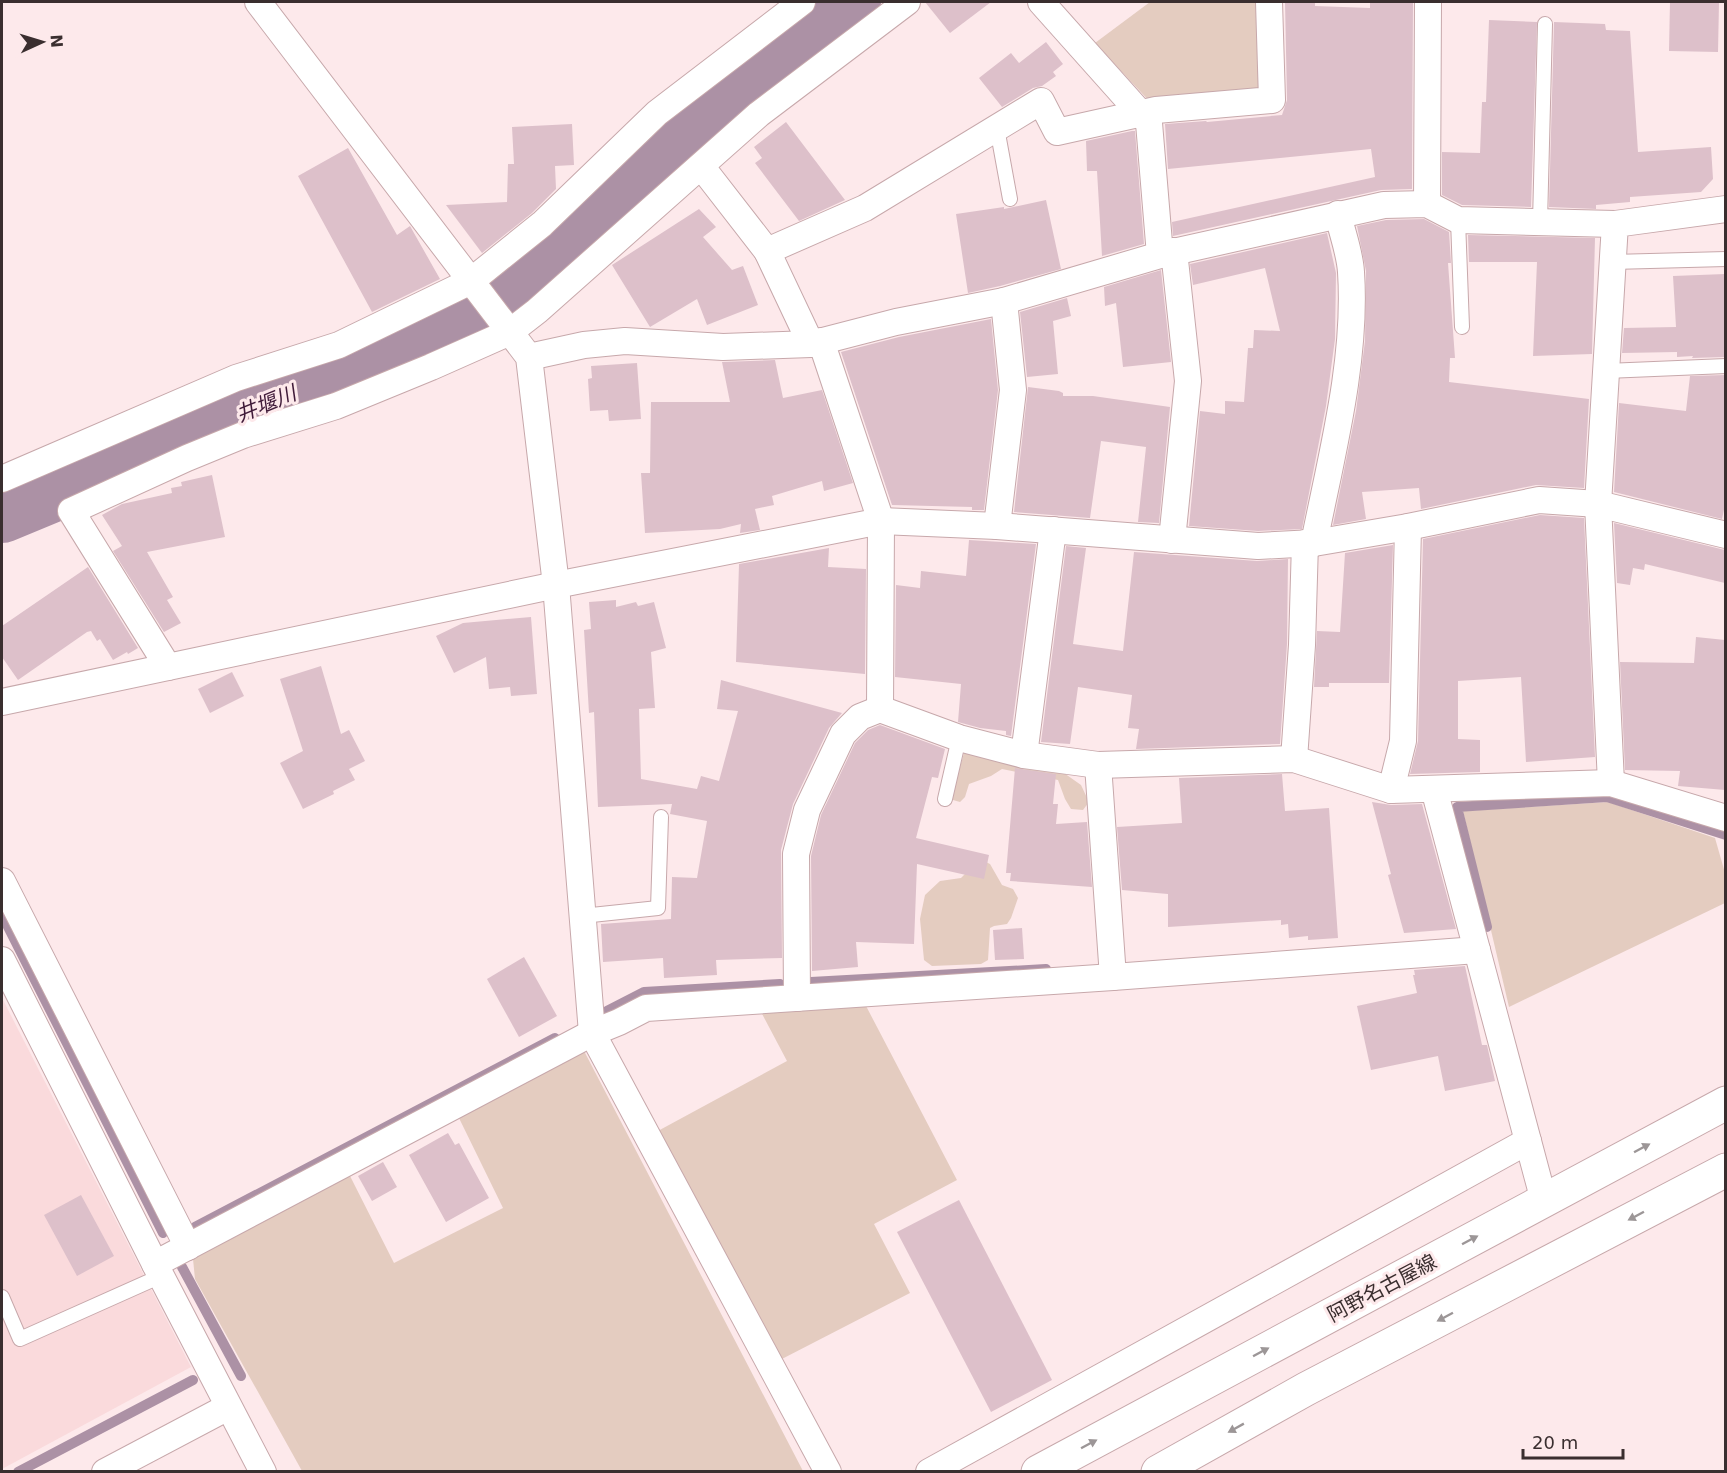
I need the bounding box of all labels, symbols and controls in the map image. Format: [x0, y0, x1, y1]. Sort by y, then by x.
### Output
north arrow [12, 12, 72, 72]
text: N [47, 34, 66, 48]
water label: 井堰川 [232, 380, 302, 427]
one-way arrow [1634, 1143, 1651, 1153]
one-way arrow [1628, 1211, 1645, 1221]
one-way arrow [1462, 1235, 1479, 1245]
street label: 阿野名古屋線 [1323, 1249, 1441, 1327]
one-way arrow [1436, 1311, 1454, 1321]
one-way arrow [1253, 1347, 1270, 1357]
scale bar [1523, 1422, 1624, 1460]
one-way arrow [1227, 1423, 1244, 1433]
text: 20 m [1532, 1432, 1578, 1453]
one-way arrow [1081, 1439, 1098, 1449]

